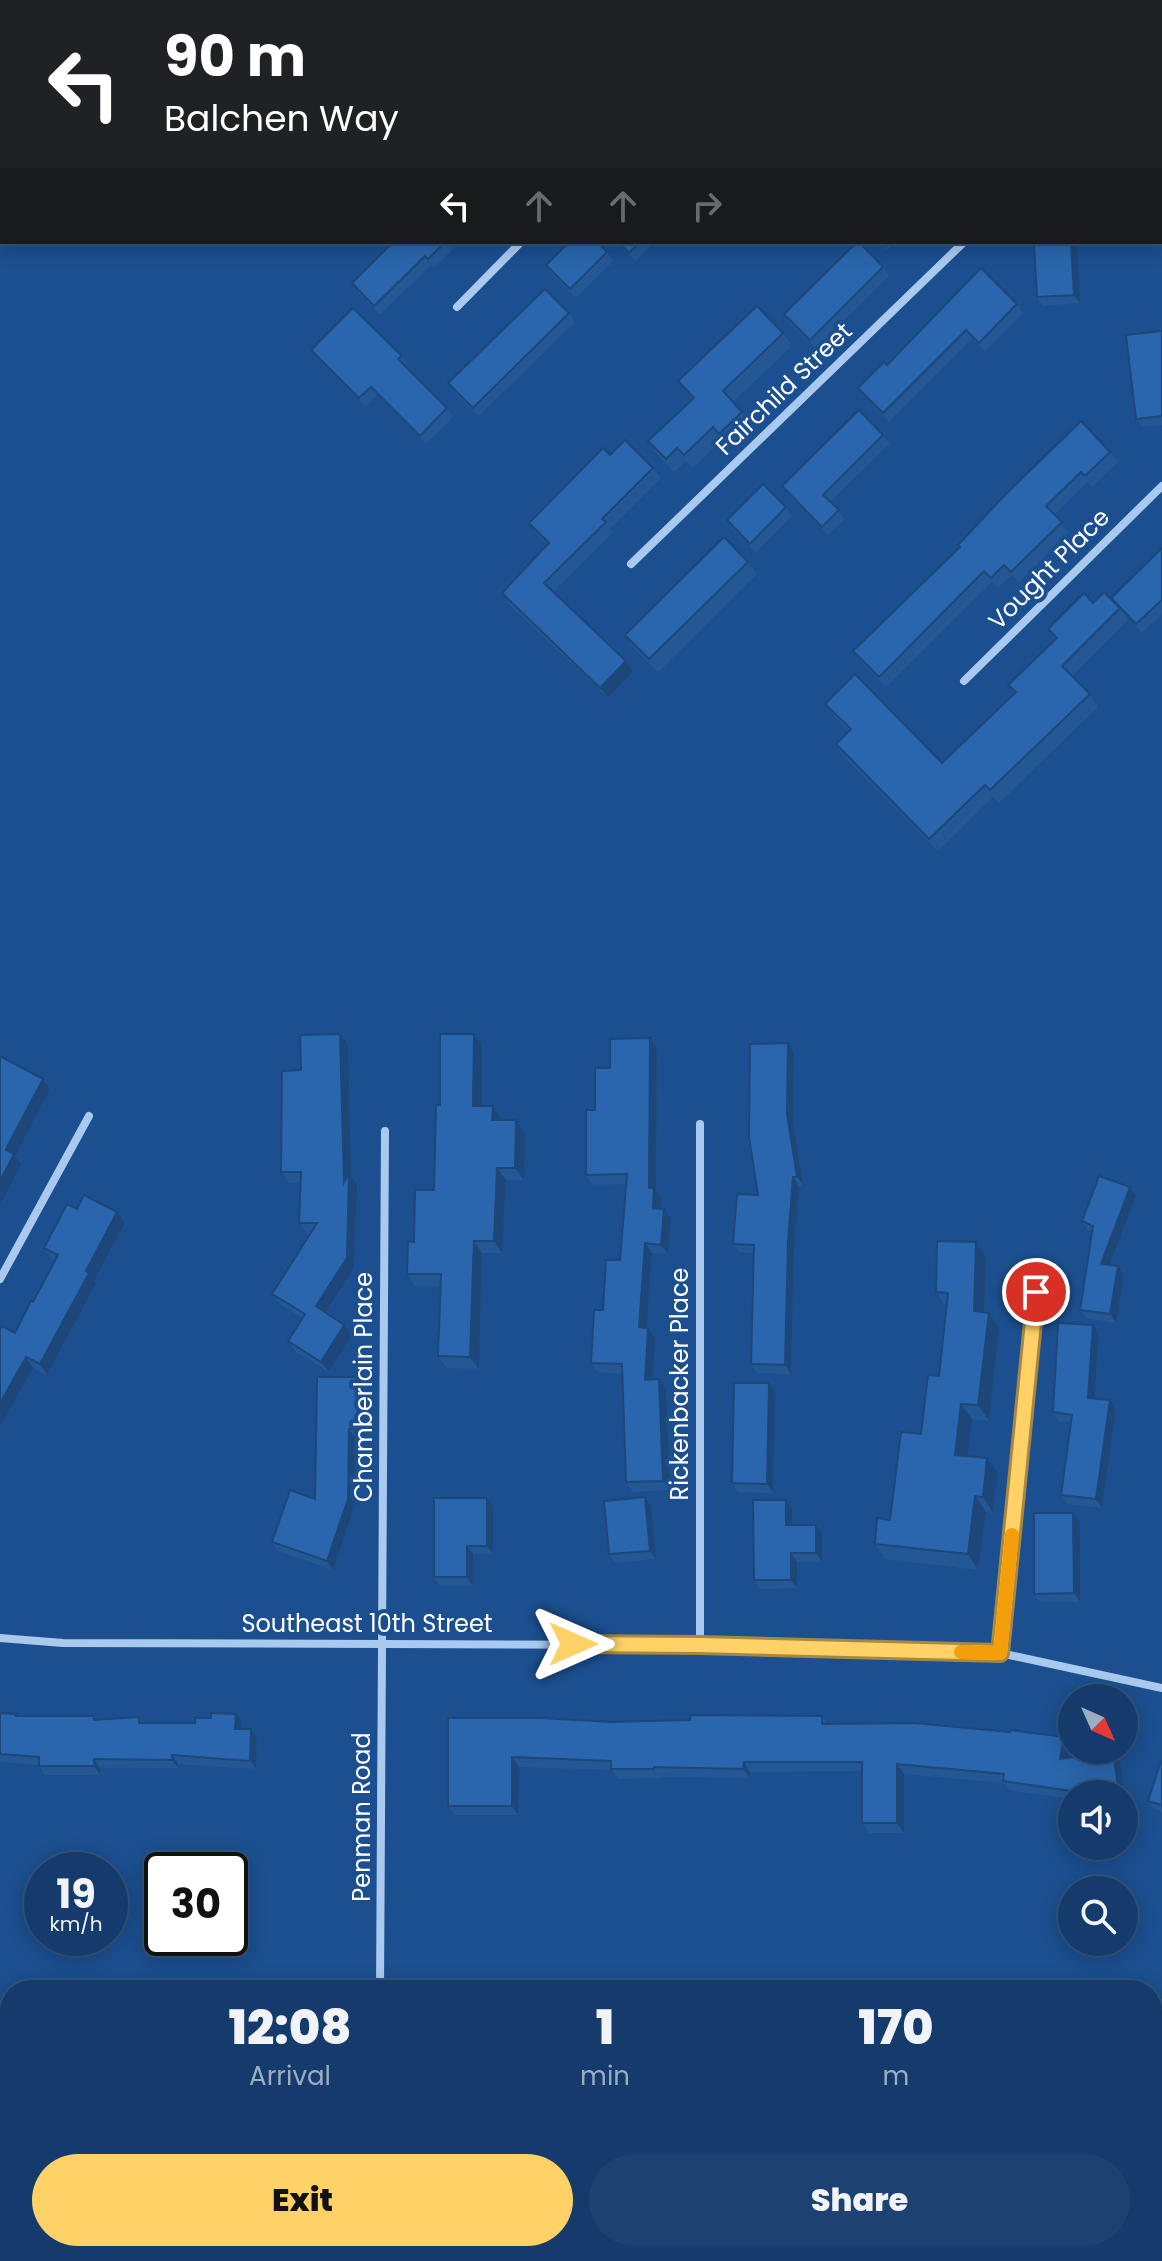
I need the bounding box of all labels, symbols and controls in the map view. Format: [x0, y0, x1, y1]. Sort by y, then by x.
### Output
text: 90 m [164, 17, 306, 96]
icon: left [32, 32, 136, 136]
text: Balchen Way [164, 93, 399, 144]
icon: left [433, 184, 477, 228]
icon: ahead [517, 184, 561, 228]
icon: ahead [601, 184, 645, 228]
icon: right [685, 184, 729, 228]
street label: Fairchild Street [708, 315, 859, 462]
street label: Vought Place [981, 501, 1117, 637]
pin [1002, 1258, 1070, 1326]
street label: Rickenbacker Place [663, 1268, 696, 1500]
icon: arrive [1014, 1270, 1058, 1314]
street label: Chamberlain Place [347, 1272, 380, 1502]
position arrow [531, 1602, 615, 1686]
street label: Southeast 10th Street [241, 1607, 493, 1640]
north arrow [1058, 1684, 1138, 1764]
map controls [1058, 1684, 1138, 1956]
street label: Penman Road [345, 1732, 378, 1902]
button: sound [1058, 1780, 1138, 1860]
speed limit sign: 30 [144, 1852, 248, 1956]
text: 19 [56, 1866, 96, 1922]
button: search [1058, 1876, 1138, 1956]
text: km/h [49, 1910, 103, 1938]
text: 12:08 [228, 1994, 352, 2061]
text: 1 [596, 1994, 614, 2061]
text: 170 [858, 1994, 934, 2061]
text: Arrival [249, 2058, 331, 2094]
text: min [580, 2058, 630, 2094]
text: m [883, 2058, 909, 2094]
button: Exit [32, 2154, 573, 2246]
button: Share [589, 2154, 1130, 2246]

